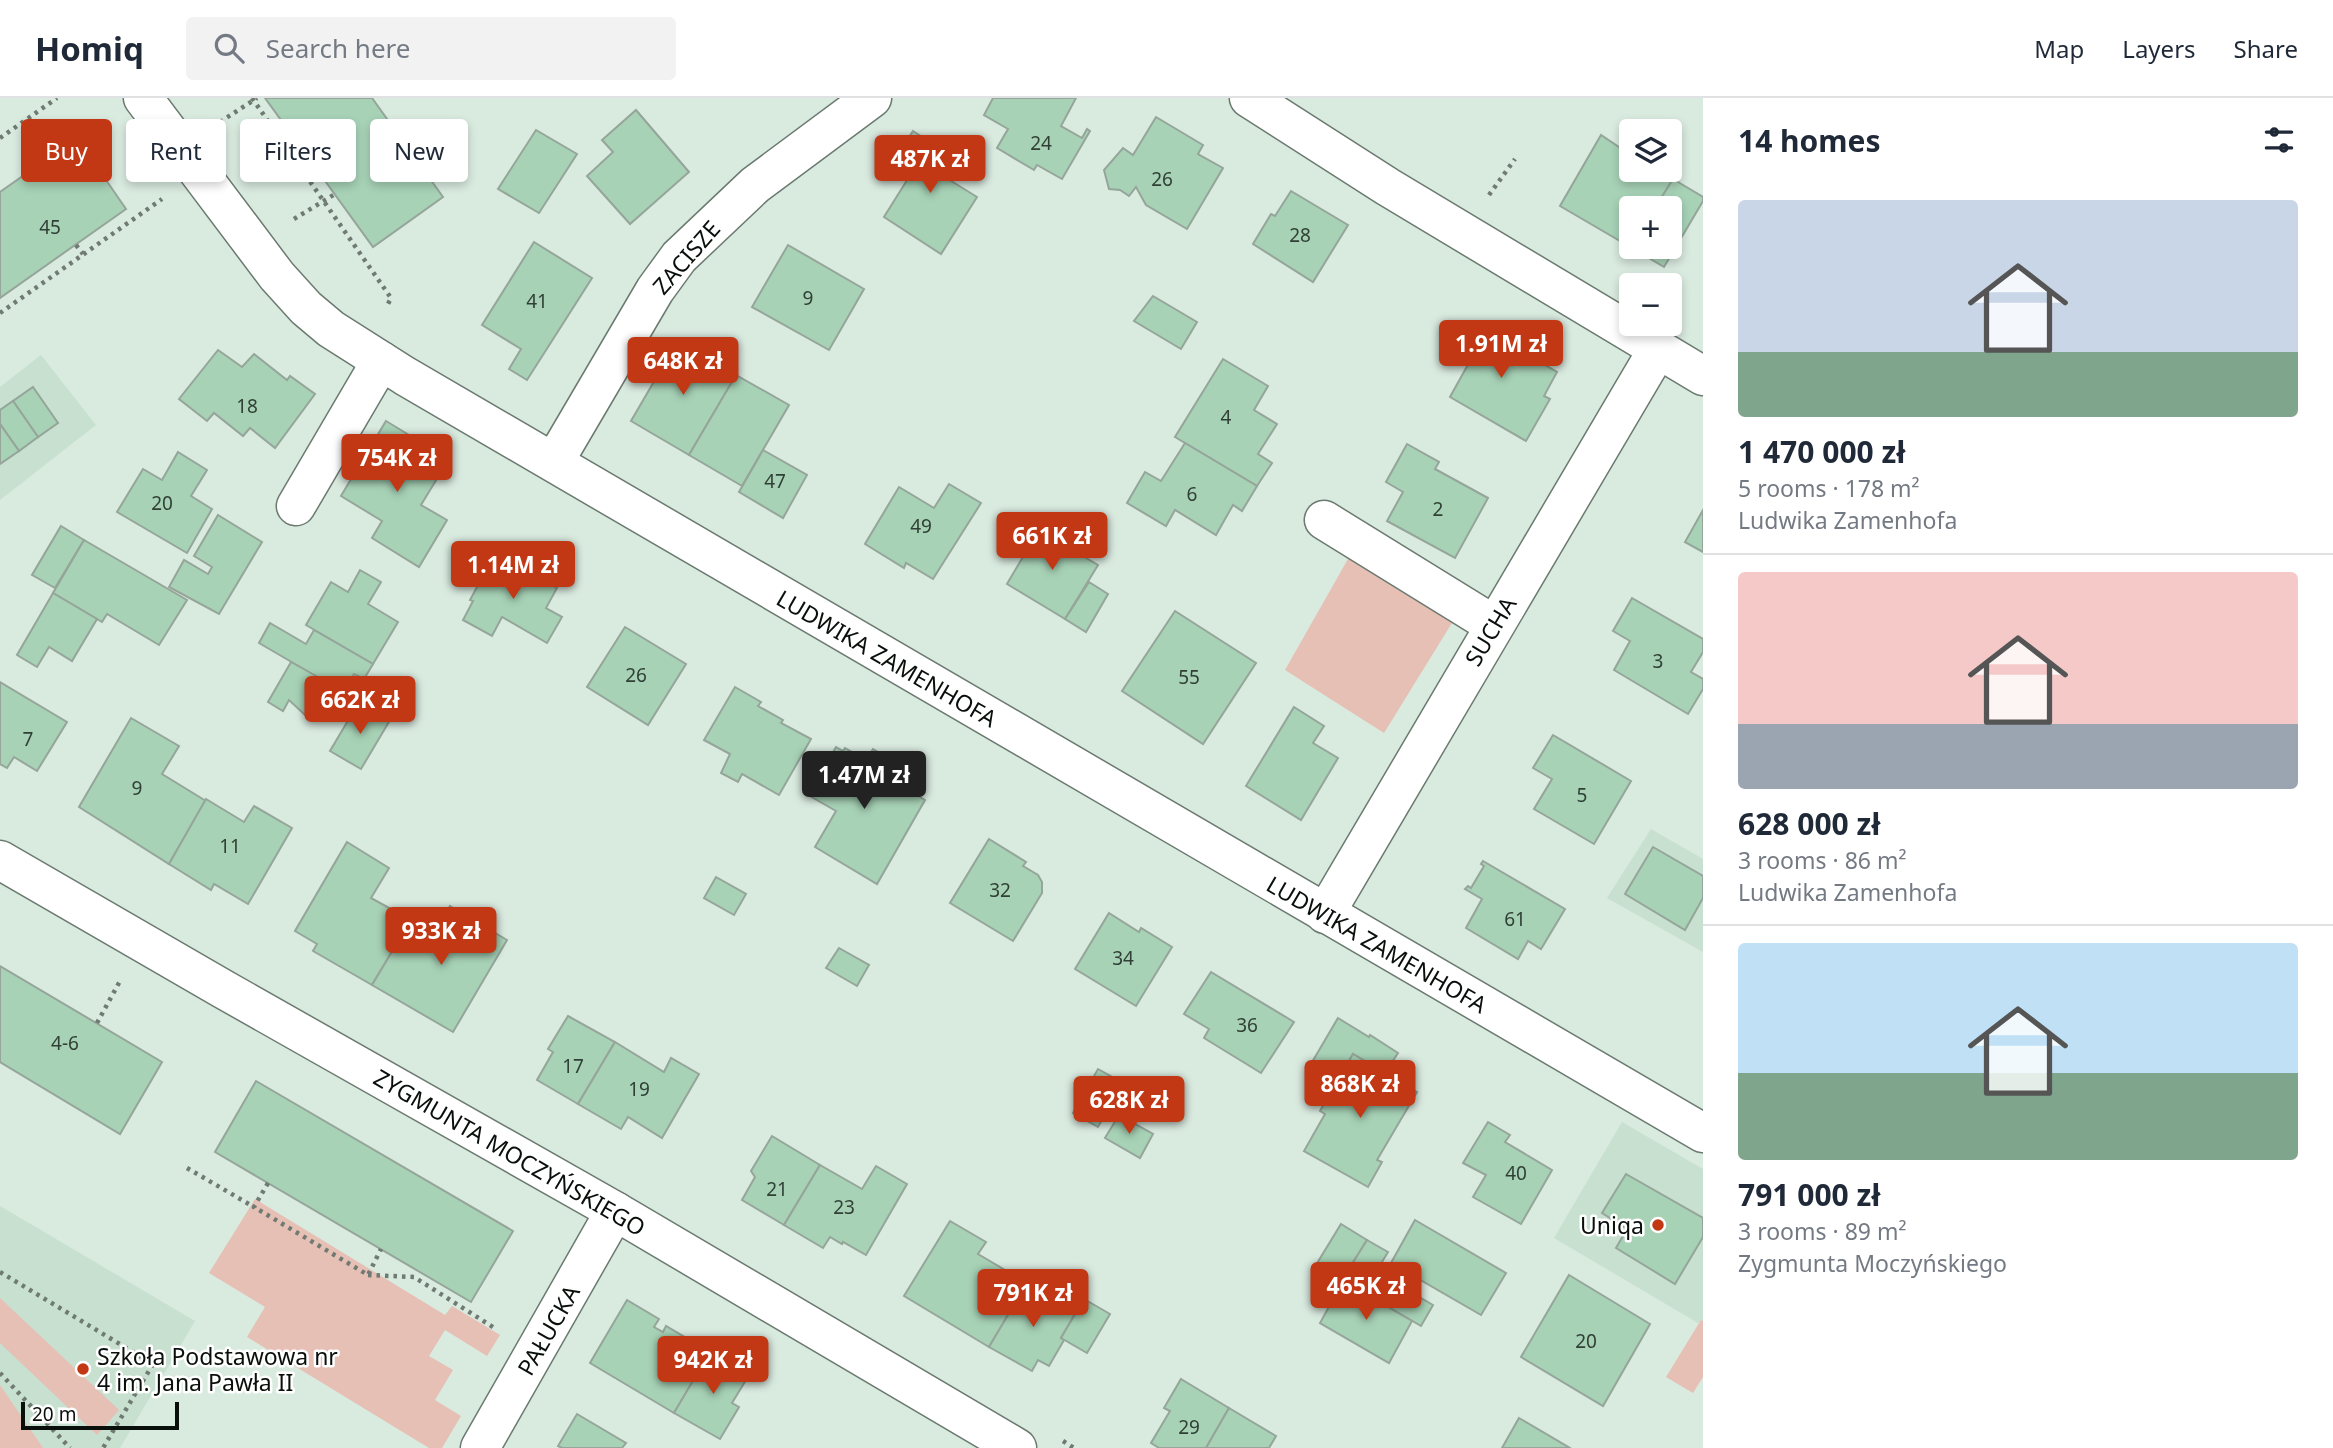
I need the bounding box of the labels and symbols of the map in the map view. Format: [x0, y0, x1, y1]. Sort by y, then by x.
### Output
house number: 24 [1030, 130, 1052, 156]
pin: 487K zł [865, 136, 995, 195]
house number: 26 [1151, 166, 1173, 192]
street label: ZACISZE [645, 213, 727, 301]
house number: 45 [39, 214, 61, 240]
house number: 28 [1289, 222, 1311, 248]
house number: 9 [803, 285, 813, 311]
house number: 41 [526, 288, 548, 314]
pin: 1.91M zł [1429, 320, 1573, 380]
pin: 648K zł [618, 338, 748, 397]
house number: 18 [236, 393, 258, 419]
house number: 4 [1221, 404, 1232, 430]
pin: 754K zł [332, 434, 462, 494]
house number: 47 [764, 468, 786, 494]
house number: 6 [1187, 481, 1197, 507]
house number: 20 [151, 490, 173, 516]
house number: 2 [1433, 496, 1443, 522]
pin: 661K zł [987, 512, 1117, 572]
house number: 49 [910, 513, 932, 539]
pin: 1.14M zł [441, 542, 585, 601]
street label: LUDWIKA ZAMENHOFA [771, 582, 1003, 734]
street label: SUCHA [1457, 590, 1523, 672]
house number: 3 [1653, 648, 1663, 674]
house number: 26 [625, 662, 647, 688]
house number: 55 [1178, 664, 1200, 690]
pin: 662K zł [295, 676, 425, 736]
house number: 7 [23, 726, 33, 752]
pin: 1.47M zł [792, 752, 936, 811]
house number: 9 [132, 775, 142, 801]
house number: 5 [1577, 782, 1587, 808]
house number: 11 [219, 833, 241, 859]
street label: LUDWIKA ZAMENHOFA [1261, 868, 1493, 1020]
house number: 32 [989, 877, 1011, 903]
house number: 61 [1504, 906, 1526, 932]
pin: 933K zł [376, 908, 506, 967]
house number: 34 [1112, 945, 1134, 971]
house number: 36 [1236, 1012, 1258, 1038]
house number: 4-6 [51, 1030, 79, 1056]
house number: 17 [562, 1053, 584, 1079]
pin: 868K zł [1295, 1060, 1425, 1120]
street label: ZYGMUNTA MOCZYŃSKIEGO [368, 1061, 652, 1243]
house number: 19 [628, 1076, 650, 1102]
pin: 628K zł [1064, 1076, 1194, 1136]
house number: 40 [1505, 1160, 1527, 1186]
house number: 21 [766, 1176, 788, 1202]
house number: 23 [833, 1194, 855, 1220]
place label: Uniqa [1580, 1209, 1644, 1241]
marker: Uniqa [1650, 1217, 1666, 1233]
pin: 465K zł [1301, 1262, 1431, 1322]
pin: 791K zł [968, 1270, 1098, 1329]
street label: PAŁUCKA [509, 1279, 587, 1381]
house number: 20 [1575, 1328, 1597, 1354]
pin: 942K zł [648, 1336, 778, 1396]
place label: Szkoła Podstawowa nr 4 im. Jana Pawła II [97, 1340, 338, 1398]
marker: Szkoła Podstawowa nr 4 im. Jana Pawła II [75, 1361, 91, 1377]
scale bar [21, 1399, 178, 1431]
house number: 29 [1178, 1414, 1200, 1440]

